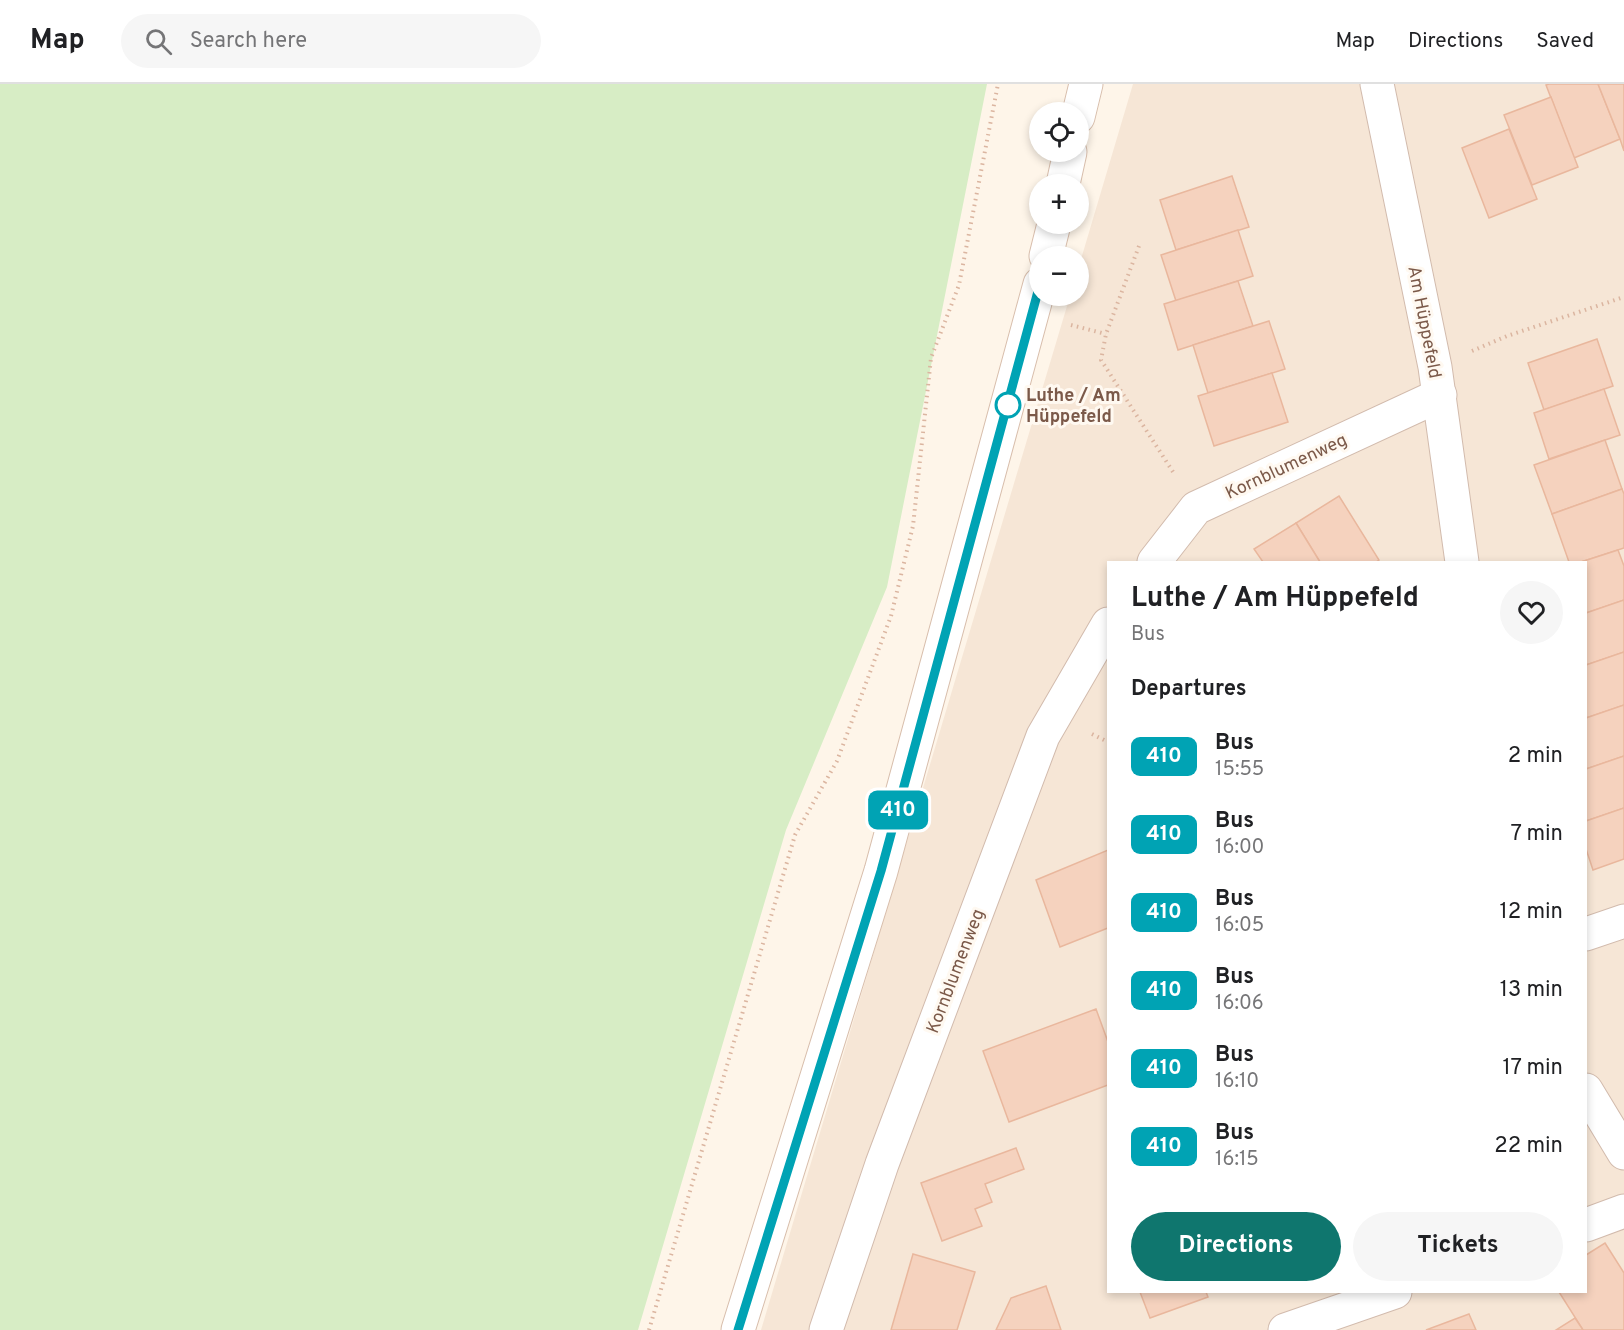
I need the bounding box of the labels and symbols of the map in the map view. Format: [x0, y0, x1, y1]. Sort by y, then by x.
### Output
street label: Am Hüppefeld [1401, 264, 1446, 381]
place label: Luthe / Am Hüppefeld [1026, 385, 1121, 429]
marker: Luthe / Am Hüppefeld [995, 392, 1021, 418]
street label: Kornblumenweg [1222, 429, 1351, 506]
line badge: 410 [864, 790, 932, 830]
street label: Kornblumenweg [922, 906, 991, 1037]

